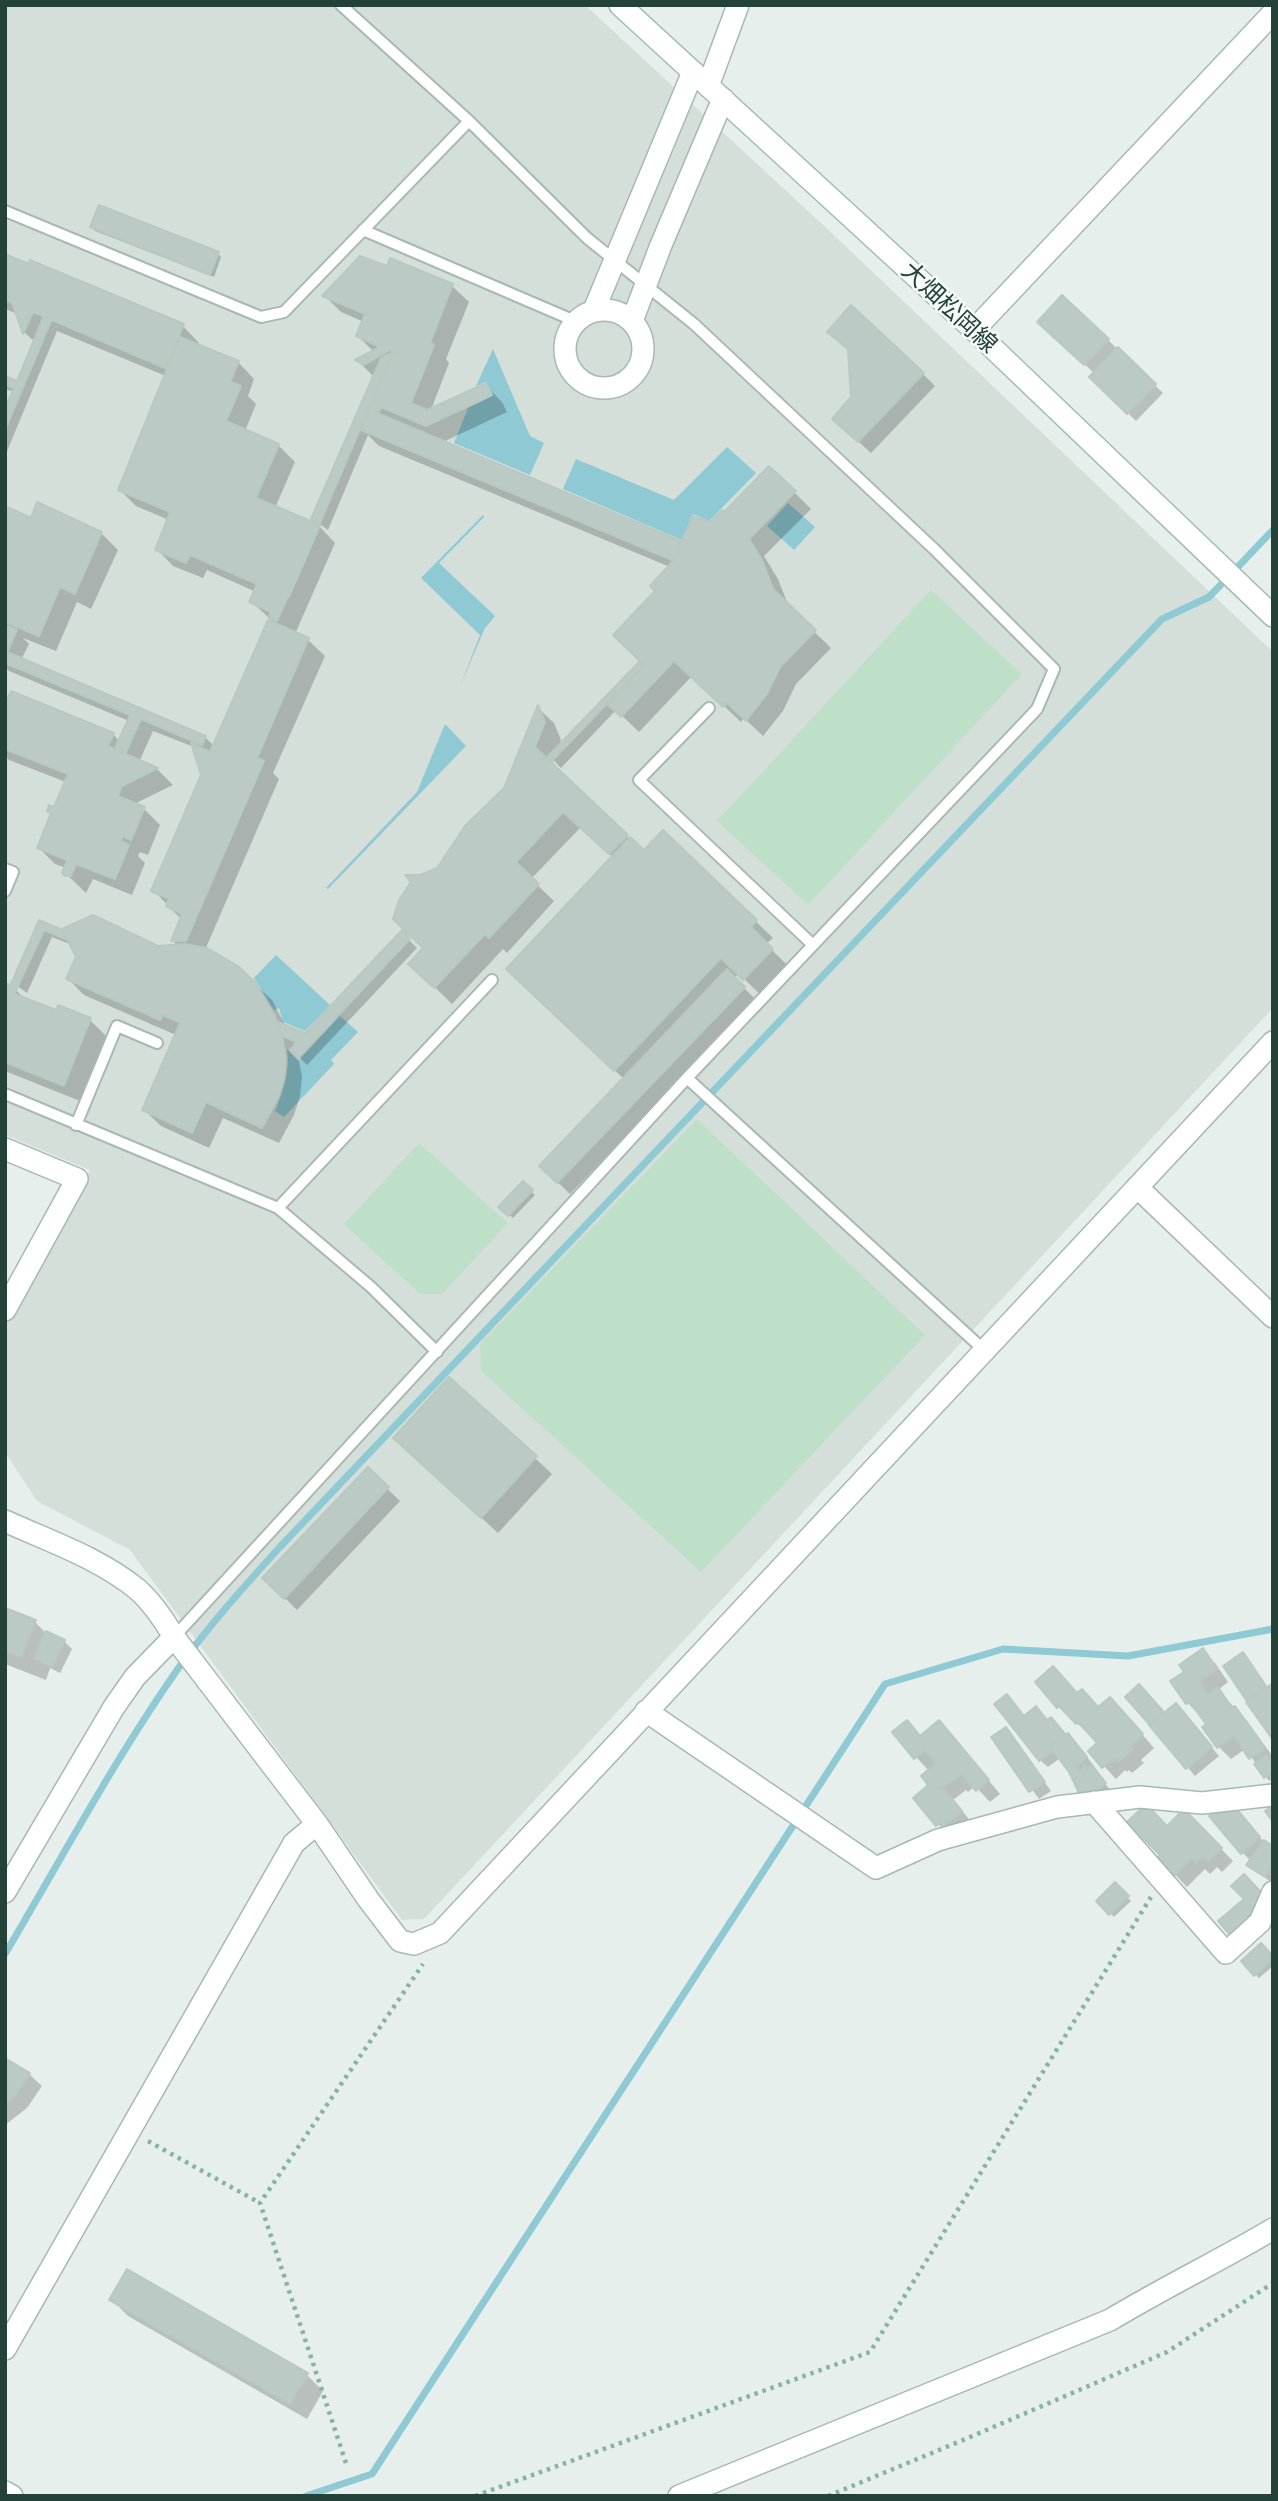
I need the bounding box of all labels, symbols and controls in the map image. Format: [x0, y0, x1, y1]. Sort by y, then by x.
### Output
street label: 大畑松岡線 [895, 257, 1003, 359]

